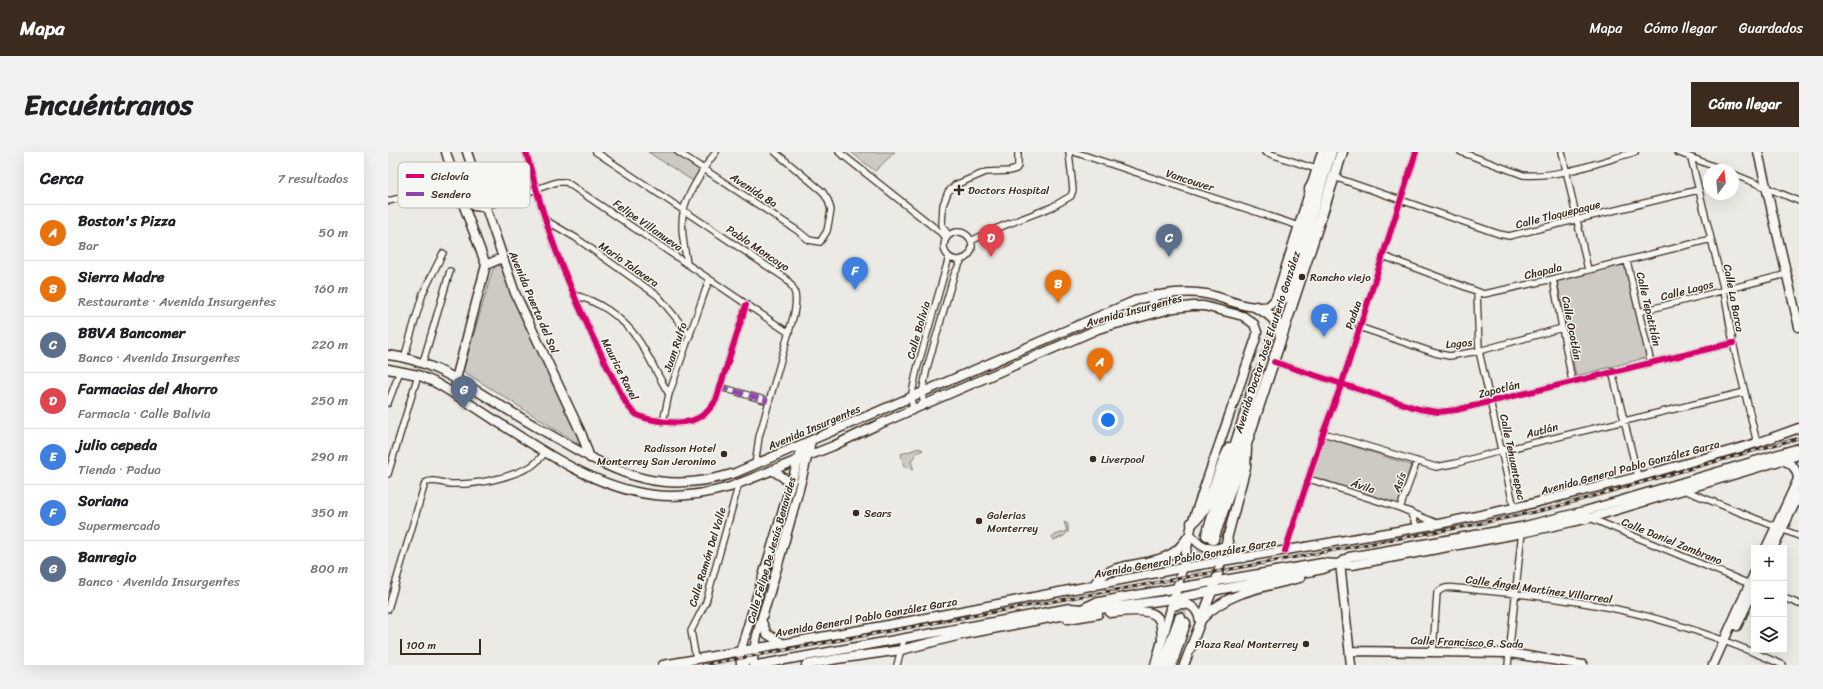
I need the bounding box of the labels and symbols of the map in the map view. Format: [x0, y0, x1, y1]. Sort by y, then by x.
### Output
legend [398, 162, 530, 208]
street label: Vancouver [1163, 164, 1218, 198]
north arrow [1703, 164, 1739, 200]
text: Ciclovía [431, 167, 469, 186]
street label: Avenida 8a [725, 167, 782, 213]
place label: Doctors Hospital [968, 181, 1050, 200]
marker: Doctors Hospital [953, 184, 965, 196]
text: Sendero [431, 185, 471, 204]
street label: Felipe Villanueva [609, 194, 687, 257]
street label: Calle Tlaquepaque [1514, 195, 1603, 234]
street label: Pablo Moncayo [722, 220, 794, 277]
pin: D [978, 224, 1004, 257]
pin: C [1156, 224, 1182, 257]
street label: Mario Talavera [595, 237, 663, 292]
street label: Avenida Puerta del Sol [503, 247, 564, 357]
street label: Avenida Doctor José Eleuterio González [1229, 248, 1306, 437]
pin: F [842, 257, 868, 290]
street label: Chapala [1522, 258, 1564, 285]
street label: Calle La Barca [1718, 263, 1749, 334]
place label: Rancho viejo [1310, 268, 1371, 287]
pin: B [1045, 270, 1071, 303]
street label: Calle Tepatitlán [1631, 270, 1666, 348]
marker: Rancho viejo [1297, 272, 1307, 282]
street label: Calle Lagos [1659, 275, 1717, 306]
street label: Avenida Insurgentes [1083, 288, 1185, 333]
street label: Calle Ocotlán [1556, 295, 1587, 362]
street label: Calle Bolivia [901, 298, 936, 361]
street label: Padua [1340, 298, 1367, 332]
pin: E [1311, 304, 1337, 337]
street label: Juan Rulfo [658, 319, 693, 376]
street label: Lagos [1445, 333, 1474, 354]
street label: Maurice Ravel [596, 335, 644, 404]
pin: A [1087, 348, 1113, 381]
street label: Zapotlán [1476, 375, 1522, 404]
pin: G [451, 376, 477, 409]
street label: Avenida Insurgentes [764, 399, 864, 456]
your location [1098, 410, 1118, 430]
street label: Calle Tehuantepec [1494, 412, 1531, 502]
street label: Autlán [1523, 417, 1560, 444]
street label: Avenida General Pablo González Garza [1538, 434, 1722, 501]
place label: Radisson Hotel Monterrey San Jeronimo [597, 439, 717, 471]
marker: Radisson Hotel Monterrey San Jeronimo [719, 449, 729, 459]
place label: Liverpool [1101, 450, 1145, 469]
marker: Liverpool [1088, 454, 1098, 464]
street label: Asís [1387, 468, 1412, 496]
street label: Ávila [1348, 473, 1378, 499]
street label: Calle Felipe De Jesús Benavides [741, 474, 802, 626]
street label: Calle Ramón Del Valle [683, 504, 732, 609]
place label: Sears [864, 504, 893, 523]
place label: Galerias Monterrey [987, 506, 1038, 538]
marker: Sears [851, 508, 861, 518]
street label: Calle Daniel Zambrano [1619, 513, 1725, 571]
marker: Galerias Monterrey [974, 516, 984, 526]
street label: Avenida General Pablo González Garza [1092, 533, 1278, 584]
street label: Calle Ángel Martínez Villarreal [1464, 570, 1614, 609]
street label: Avenida General Pablo González Garza [773, 592, 959, 643]
street label: Calle Francisco G. Sada [1410, 631, 1524, 654]
place label: Plaza Real Monterrey [1195, 635, 1298, 654]
scale bar [400, 637, 481, 656]
marker: Plaza Real Monterrey [1301, 639, 1311, 649]

